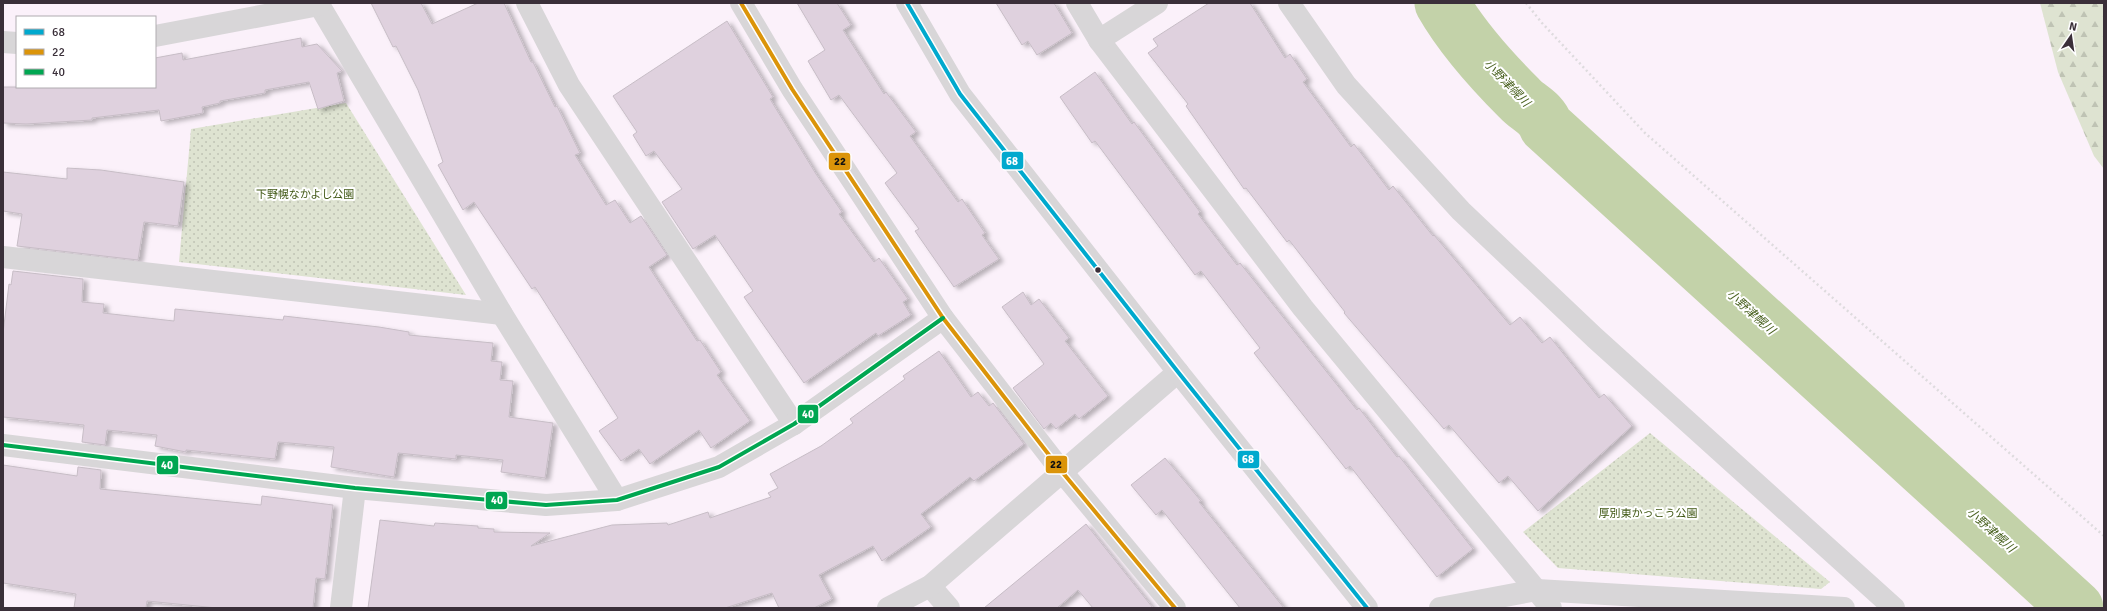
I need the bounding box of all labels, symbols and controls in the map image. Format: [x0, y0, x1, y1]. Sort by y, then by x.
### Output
legend [16, 16, 156, 88]
north arrow [2051, 16, 2091, 56]
text: N [2068, 20, 2078, 34]
text: 68 [52, 25, 65, 40]
text: 22 [52, 45, 65, 60]
water label: 小野津幌川 [1480, 57, 1534, 112]
text: 40 [52, 65, 65, 80]
line badge: 68 [1001, 151, 1024, 170]
line badge: 22 [828, 152, 851, 171]
text: 22 [834, 155, 846, 168]
text: 68 [1006, 155, 1018, 168]
park label: 下野幌なかよし公園 [256, 188, 354, 201]
unlabelled marker [1093, 265, 1103, 275]
water label: 小野津幌川 [1723, 287, 1779, 339]
line badge: 40 [797, 404, 819, 424]
text: 40 [802, 408, 814, 421]
line badge: 68 [1237, 450, 1260, 469]
text: 68 [1242, 453, 1254, 466]
line badge: 40 [156, 455, 179, 475]
line badge: 22 [1045, 455, 1068, 474]
text: 22 [1050, 458, 1062, 471]
text: 40 [161, 459, 173, 472]
line badge: 40 [485, 491, 508, 510]
text: 40 [491, 494, 503, 507]
water label: 小野津幌川 [1963, 505, 2019, 557]
park label: 厚別東かっこう公園 [1599, 507, 1698, 520]

